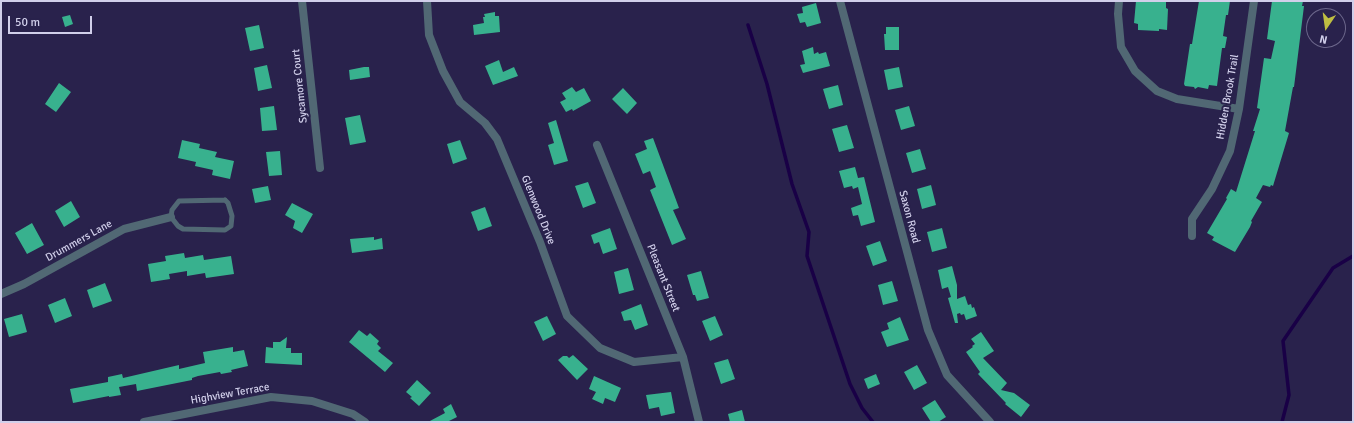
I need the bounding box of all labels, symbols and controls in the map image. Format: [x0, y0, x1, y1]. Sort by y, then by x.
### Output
scale bar [10, 8, 94, 34]
north arrow [1306, 8, 1346, 48]
text: 50 m [15, 15, 40, 30]
text: N [1318, 32, 1329, 46]
street label: Sycamore Court [290, 48, 310, 124]
street label: Hidden Brook Trail [1214, 53, 1242, 141]
street label: Glenwood Drive [518, 173, 558, 247]
street label: Saxon Road [896, 189, 922, 245]
street label: Drummers Lane [43, 217, 115, 265]
street label: Pleasant Street [643, 242, 683, 314]
street label: Highview Terrace [190, 381, 270, 407]

